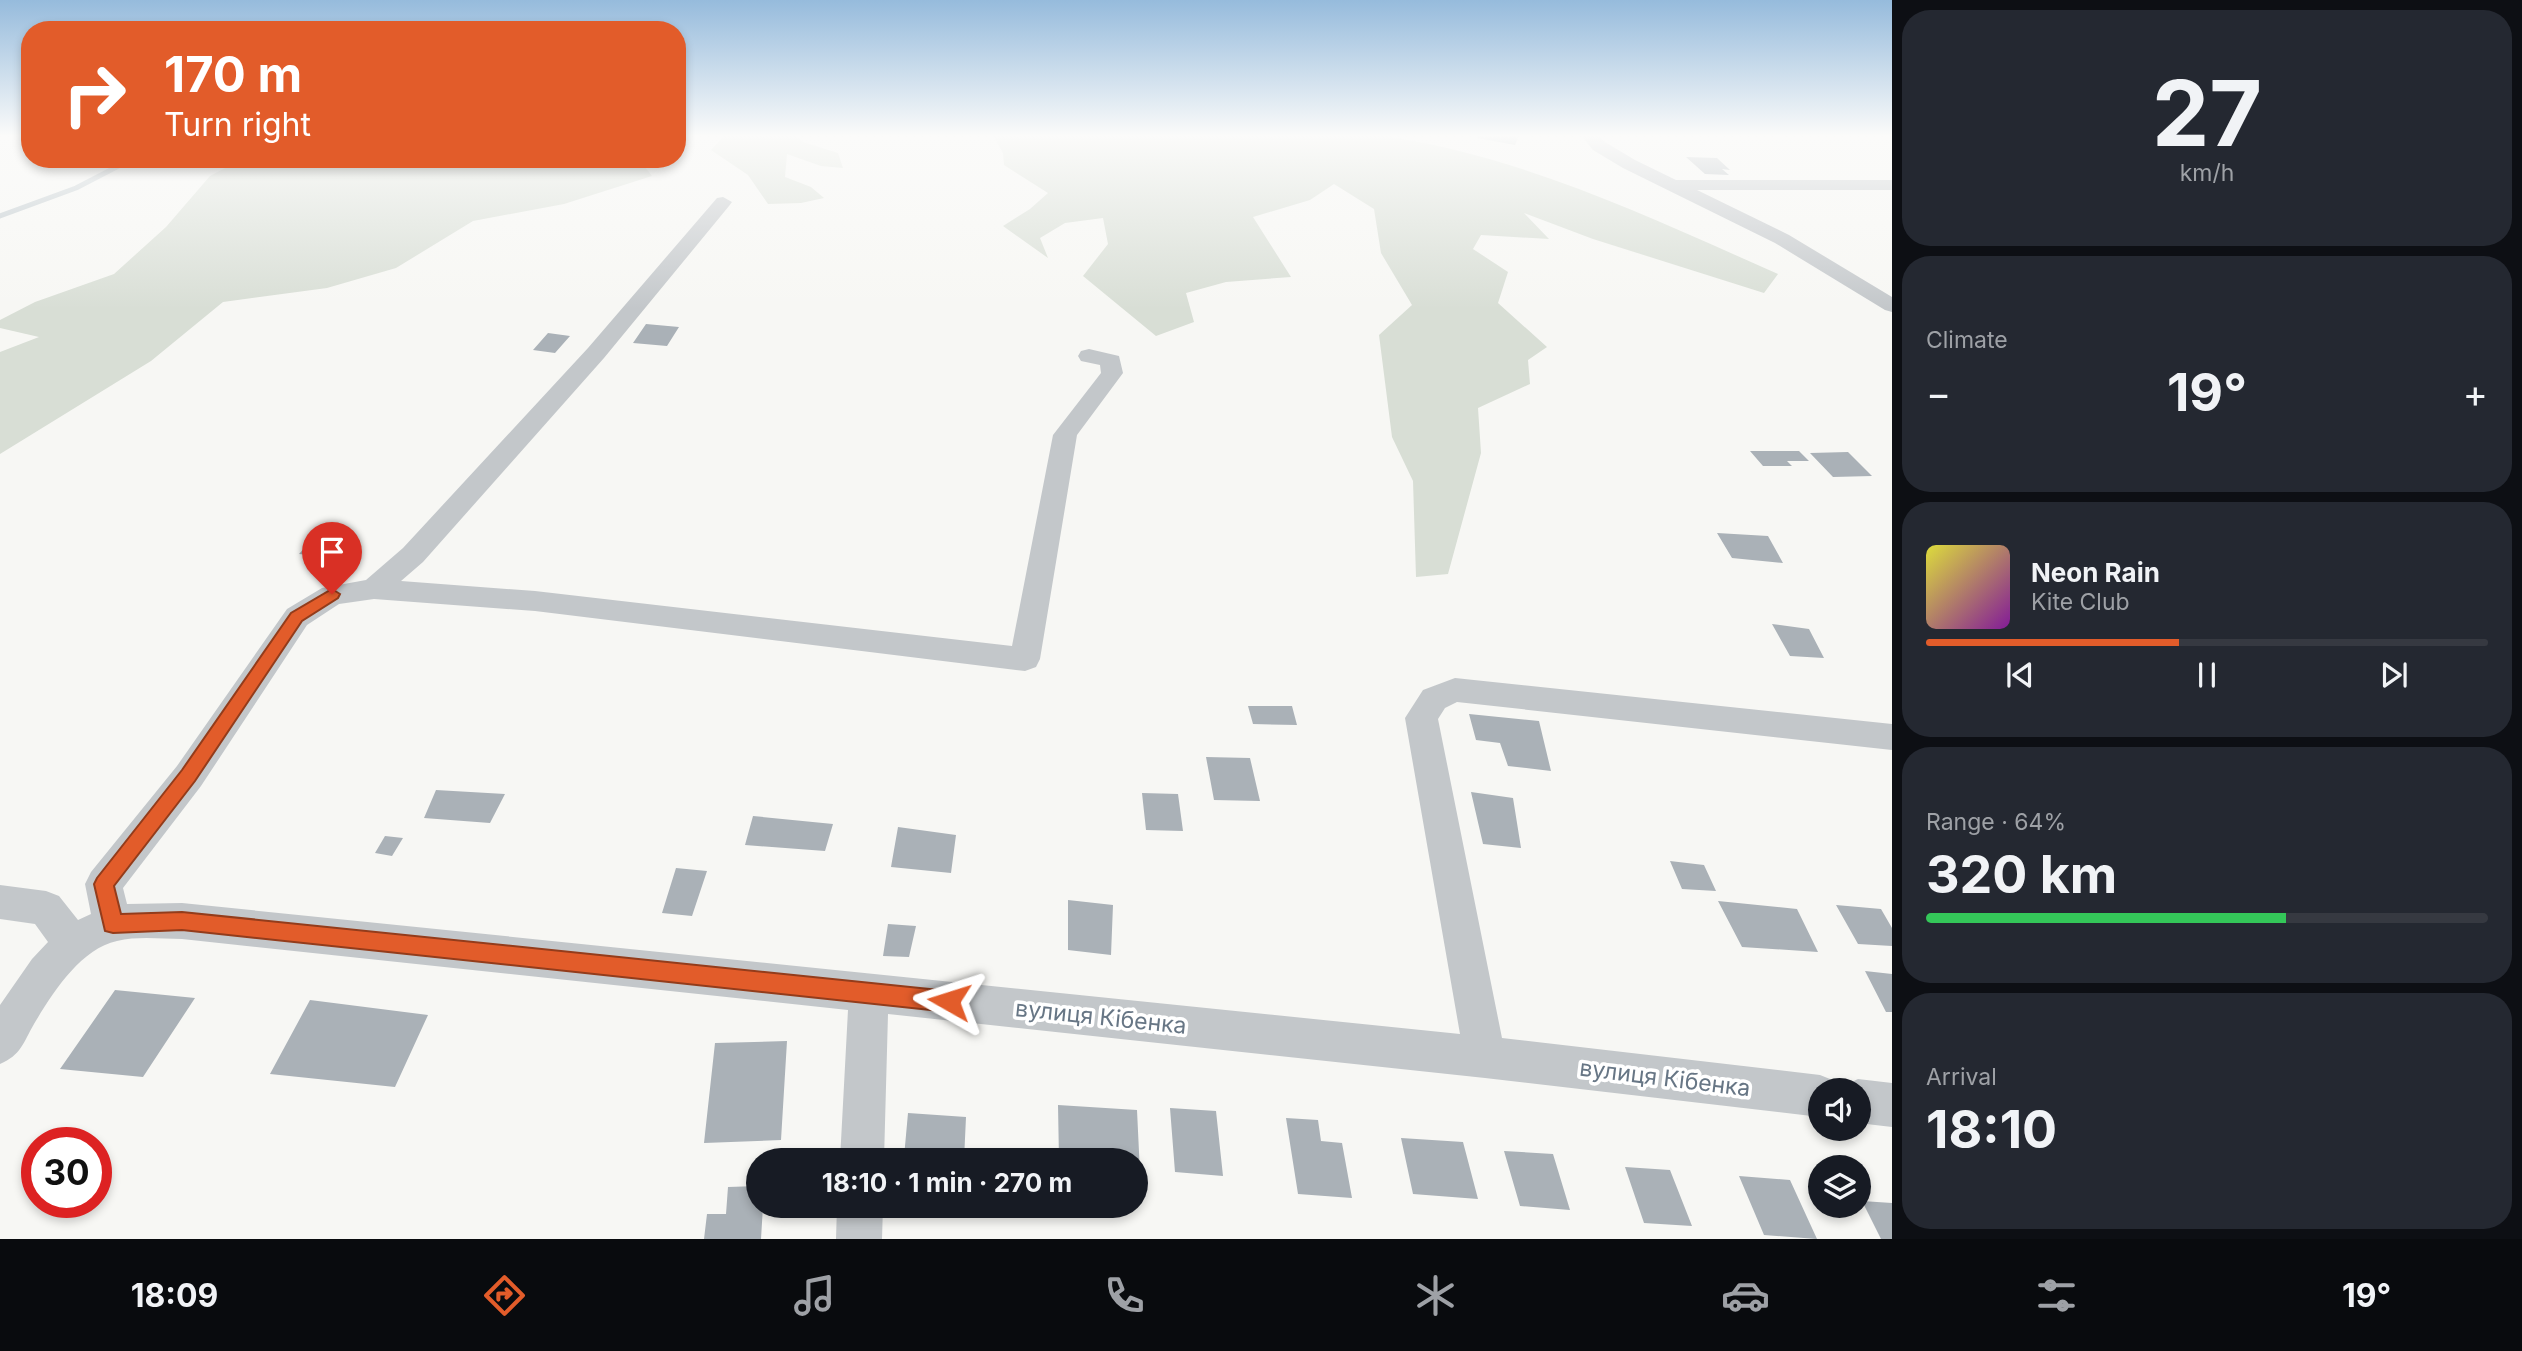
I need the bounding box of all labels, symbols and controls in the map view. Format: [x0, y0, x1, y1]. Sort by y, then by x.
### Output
text: 170 m [164, 45, 302, 104]
icon: right [49, 49, 140, 140]
text: 27 [2152, 58, 2262, 168]
text: Turn right [164, 105, 311, 144]
text: km/h [2180, 159, 2234, 187]
text: Climate [1926, 326, 2008, 354]
text: 19° [2167, 361, 2247, 424]
text: − [1926, 370, 1951, 416]
text: + [2463, 370, 2488, 416]
pin [302, 522, 362, 594]
icon: arrive [313, 533, 351, 571]
text: Neon Rain [2031, 557, 2160, 588]
text: Kite Club [2031, 588, 2130, 616]
icon: previous [2001, 656, 2039, 694]
icon: pause [2188, 656, 2226, 694]
icon: next [2375, 656, 2413, 694]
text: Range · 64% [1926, 808, 2066, 836]
text: 320 km [1926, 843, 2117, 906]
position arrow [912, 964, 986, 1038]
street label: вулиця Кібенка [1014, 994, 1188, 1040]
street label: вулиця Кібенка [1578, 1054, 1752, 1102]
text: Arrival [1926, 1063, 1997, 1091]
map controls [1808, 1078, 1871, 1218]
button: sound [1808, 1078, 1871, 1141]
text: 18:10 [1926, 1098, 2057, 1161]
speed limit sign: 30 [21, 1127, 112, 1218]
button: layers [1808, 1155, 1871, 1218]
text: 18:10 · 1 min · 270 m [822, 1167, 1072, 1198]
icon: directions [480, 1271, 529, 1320]
icon: music [790, 1271, 839, 1320]
icon: phone [1100, 1271, 1149, 1320]
icon: climate [1411, 1271, 1460, 1320]
icon: car [1721, 1271, 1770, 1320]
icon: filters [2032, 1271, 2081, 1320]
text: 18:09 [131, 1276, 218, 1315]
text: 19° [2342, 1276, 2391, 1315]

